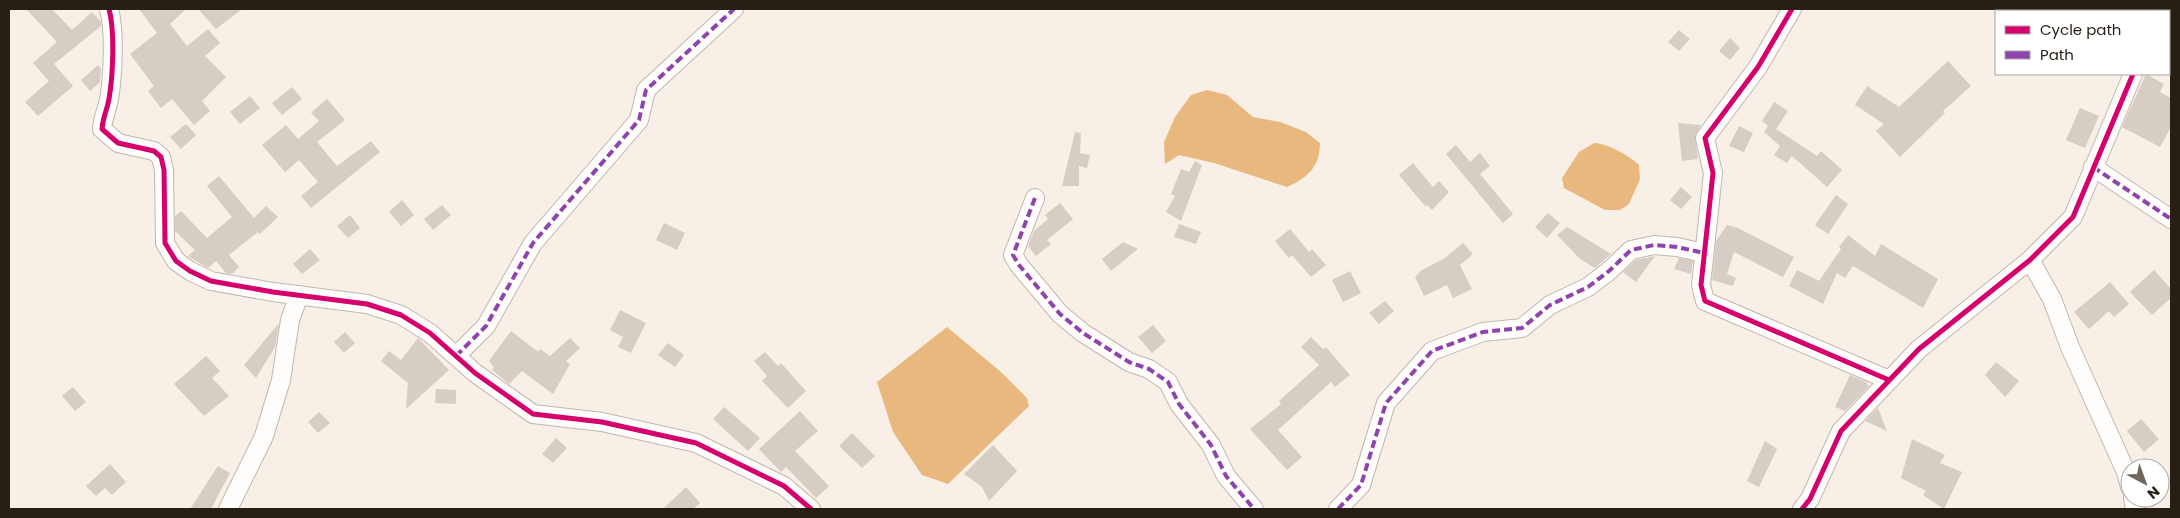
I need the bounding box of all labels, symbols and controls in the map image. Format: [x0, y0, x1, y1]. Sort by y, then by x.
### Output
legend [1995, 10, 2170, 75]
text: Cycle path [2040, 19, 2121, 40]
text: Path [2040, 44, 2074, 65]
north arrow [2120, 458, 2170, 508]
text: N [2143, 482, 2164, 504]

